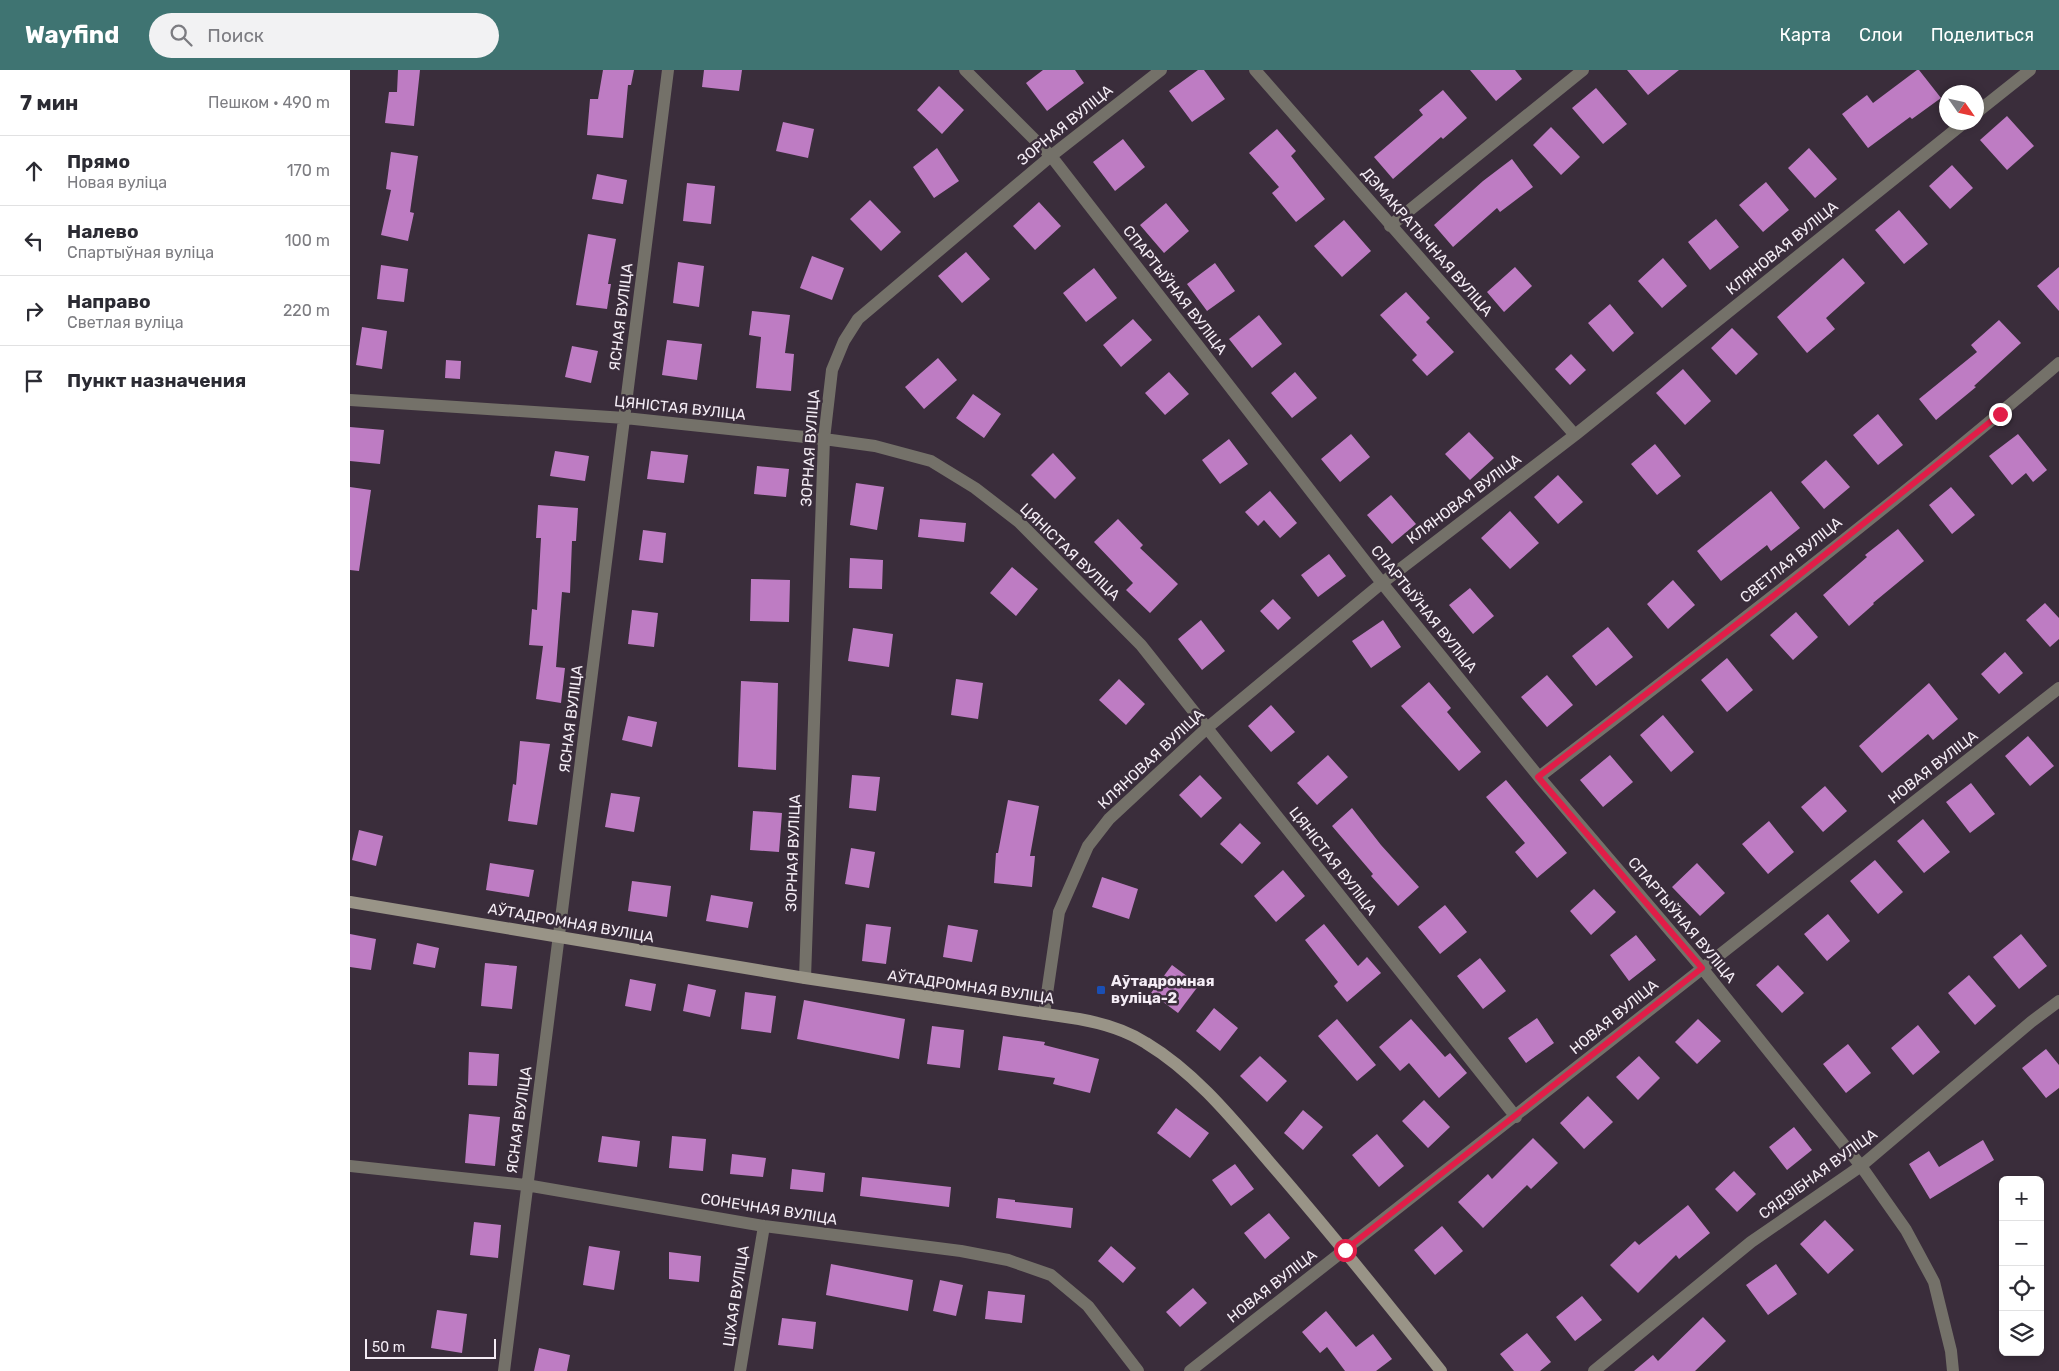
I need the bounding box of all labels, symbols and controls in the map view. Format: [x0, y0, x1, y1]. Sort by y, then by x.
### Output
search box [149, 13, 499, 58]
text: Wayfind [25, 21, 119, 49]
icon: search [167, 21, 195, 49]
text: Поиск [207, 24, 264, 47]
text: Карта [1780, 24, 1831, 46]
text: Слои [1859, 24, 1903, 46]
text: Поделиться [1931, 24, 2034, 46]
street label: ЗОРНАЯ ВУЛІЦА [1014, 81, 1116, 169]
north arrow [1939, 85, 1984, 130]
text: 7 мин [20, 90, 79, 115]
text: Пешком · 490 m [208, 93, 330, 112]
text: Прямо [67, 150, 130, 173]
icon: ahead [20, 157, 48, 185]
text: 170 m [287, 161, 330, 180]
street label: ДЭМАКРАТЫЧНАЯ ВУЛІЦА [1358, 164, 1496, 320]
text: Новая вуліца [67, 173, 167, 192]
street label: КЛЯНОВАЯ ВУЛІЦА [1722, 197, 1842, 299]
text: Налево [67, 220, 139, 243]
street label: СПАРТЫЎНАЯ ВУЛІЦА [1119, 222, 1231, 358]
icon: left [20, 227, 48, 255]
text: 100 m [285, 231, 330, 250]
text: Спартыўная вуліца [67, 243, 214, 262]
street label: ЯСНАЯ ВУЛІЦА [605, 262, 637, 372]
text: Направо [67, 290, 151, 313]
icon: right [20, 297, 48, 325]
text: 220 m [283, 301, 330, 320]
text: Светлая вуліца [67, 313, 184, 332]
icon: arrive [20, 367, 48, 395]
text: Пункт назначения [67, 369, 246, 392]
street label: ЗОРНАЯ ВУЛІЦА [797, 389, 823, 507]
street label: ЦЯНІСТАЯ ВУЛІЦА [613, 392, 747, 424]
route end [1989, 403, 2012, 426]
street label: КЛЯНОВАЯ ВУЛІЦА [1403, 450, 1525, 548]
street label: ЦЯНІСТАЯ ВУЛІЦА [1016, 500, 1124, 604]
street label: СВЕТЛАЯ ВУЛІЦА [1736, 513, 1846, 607]
street label: СПАРТЫЎНАЯ ВУЛІЦА [1367, 542, 1481, 676]
street label: ЯСНАЯ ВУЛІЦА [555, 664, 587, 774]
street label: КЛЯНОВАЯ ВУЛІЦА [1094, 705, 1208, 813]
street label: НОВАЯ ВУЛІЦА [1885, 726, 1981, 808]
street label: ЗОРНАЯ ВУЛІЦА [782, 794, 804, 912]
street label: ЦЯНІСТАЯ ВУЛІЦА [1285, 803, 1381, 919]
street label: СПАРТЫЎНАЯ ВУЛІЦА [1624, 853, 1740, 987]
street label: АЎТАДРОМНАЯ ВУЛІЦА [487, 900, 655, 946]
street label: АЎТАДРОМНАЯ ВУЛІЦА [886, 966, 1056, 1008]
place label: Аўтадромная вуліца-2 [1111, 972, 1215, 1007]
street label: НОВАЯ ВУЛІЦА [1566, 976, 1662, 1058]
marker: Аўтадромная вуліца-2 [1095, 984, 1107, 996]
street label: ЯСНАЯ ВУЛІЦА [503, 1065, 535, 1175]
street label: СЯДЗІБНАЯ ВУЛІЦА [1755, 1125, 1881, 1223]
map controls [1999, 1176, 2044, 1356]
button: + [1999, 1176, 2044, 1221]
street label: СОНЕЧНАЯ ВУЛІЦА [699, 1189, 839, 1229]
button: − [1999, 1221, 2044, 1266]
route start [1334, 1239, 1357, 1262]
street label: ЦІХАЯ ВУЛІЦА [719, 1244, 753, 1348]
street label: НОВАЯ ВУЛІЦА [1224, 1245, 1320, 1327]
button: locate [1999, 1266, 2044, 1311]
button: layers [1999, 1311, 2044, 1356]
scale bar [365, 1336, 496, 1359]
text: 50 m [372, 1339, 405, 1356]

